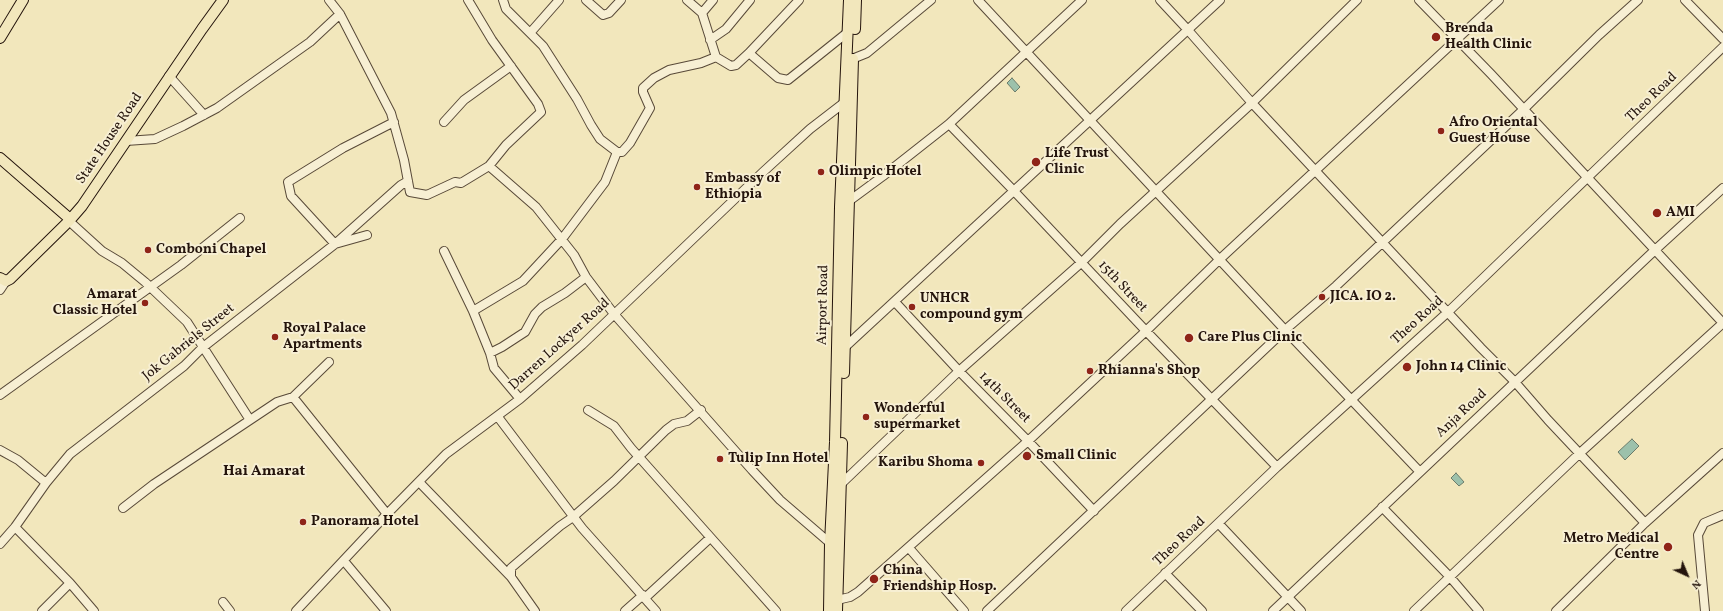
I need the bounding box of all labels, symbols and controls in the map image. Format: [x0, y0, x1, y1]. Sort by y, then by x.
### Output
place label: Brenda Health Clinic [1445, 21, 1532, 54]
marker: Brenda Health Clinic [1430, 31, 1442, 43]
street label: Theo Road [1623, 69, 1681, 127]
street label: State House Road [73, 90, 147, 188]
place label: Afro Oriental Guest House [1449, 115, 1538, 148]
marker: Afro Oriental Guest House [1436, 126, 1446, 136]
place label: Life Trust Clinic [1045, 146, 1109, 178]
marker: Life Trust Clinic [1030, 156, 1042, 168]
place label: Olimpic Hotel [829, 164, 922, 180]
marker: Olimpic Hotel [816, 167, 826, 177]
place label: Embassy of Ethiopia [705, 171, 780, 204]
marker: Embassy of Ethiopia [692, 182, 702, 192]
place label: AMI [1666, 205, 1695, 221]
marker: AMI [1651, 207, 1663, 219]
place label: Comboni Chapel [156, 242, 266, 258]
marker: Comboni Chapel [143, 245, 153, 255]
street label: 15th Street [1094, 258, 1150, 316]
street label: Airport Road [815, 265, 833, 345]
place label: Amarat Classic Hotel [53, 287, 137, 320]
place label: JICA. IO 2. [1330, 289, 1396, 305]
place label: UNHCR compound gym [920, 291, 1023, 324]
marker: JICA. IO 2. [1317, 292, 1327, 302]
street label: Theo Road [1388, 293, 1448, 349]
street label: Darren Lockyer Road [506, 295, 614, 395]
marker: Amarat Classic Hotel [140, 298, 150, 308]
street label: Jok Gabriels Street [140, 301, 238, 385]
marker: UNHCR compound gym [907, 302, 917, 312]
place label: Royal Palace Apartments [283, 321, 366, 354]
place label: Care Plus Clinic [1198, 330, 1302, 346]
marker: Royal Palace Apartments [270, 332, 280, 342]
marker: Care Plus Clinic [1183, 332, 1195, 344]
place label: John 14 Clinic [1416, 359, 1506, 375]
marker: John 14 Clinic [1401, 361, 1413, 373]
place label: Rhianna's Shop [1098, 363, 1200, 379]
marker: Rhianna's Shop [1085, 366, 1095, 376]
street label: 14th Street [975, 369, 1033, 427]
street label: Anja Road [1433, 386, 1491, 442]
place label: Wonderful supermarket [874, 401, 960, 434]
marker: Wonderful supermarket [861, 412, 871, 422]
place label: Small Clinic [1036, 448, 1116, 464]
marker: Small Clinic [1021, 450, 1033, 462]
place label: Tulip Inn Hotel [728, 451, 829, 467]
marker: Tulip Inn Hotel [715, 454, 725, 464]
place label: Karibu Shoma [878, 455, 973, 471]
marker: Karibu Shoma [976, 458, 986, 468]
district label: Hai Amarat [223, 463, 305, 481]
place label: Panorama Hotel [311, 514, 419, 530]
street label: Theo Road [1151, 514, 1209, 570]
marker: Panorama Hotel [298, 517, 308, 527]
place label: Metro Medical Centre [1563, 531, 1659, 564]
marker: Metro Medical Centre [1662, 541, 1674, 553]
north arrow [1667, 555, 1707, 595]
place label: China Friendship Hosp. [883, 563, 997, 596]
marker: China Friendship Hosp. [868, 573, 880, 585]
text: N [1688, 576, 1704, 592]

